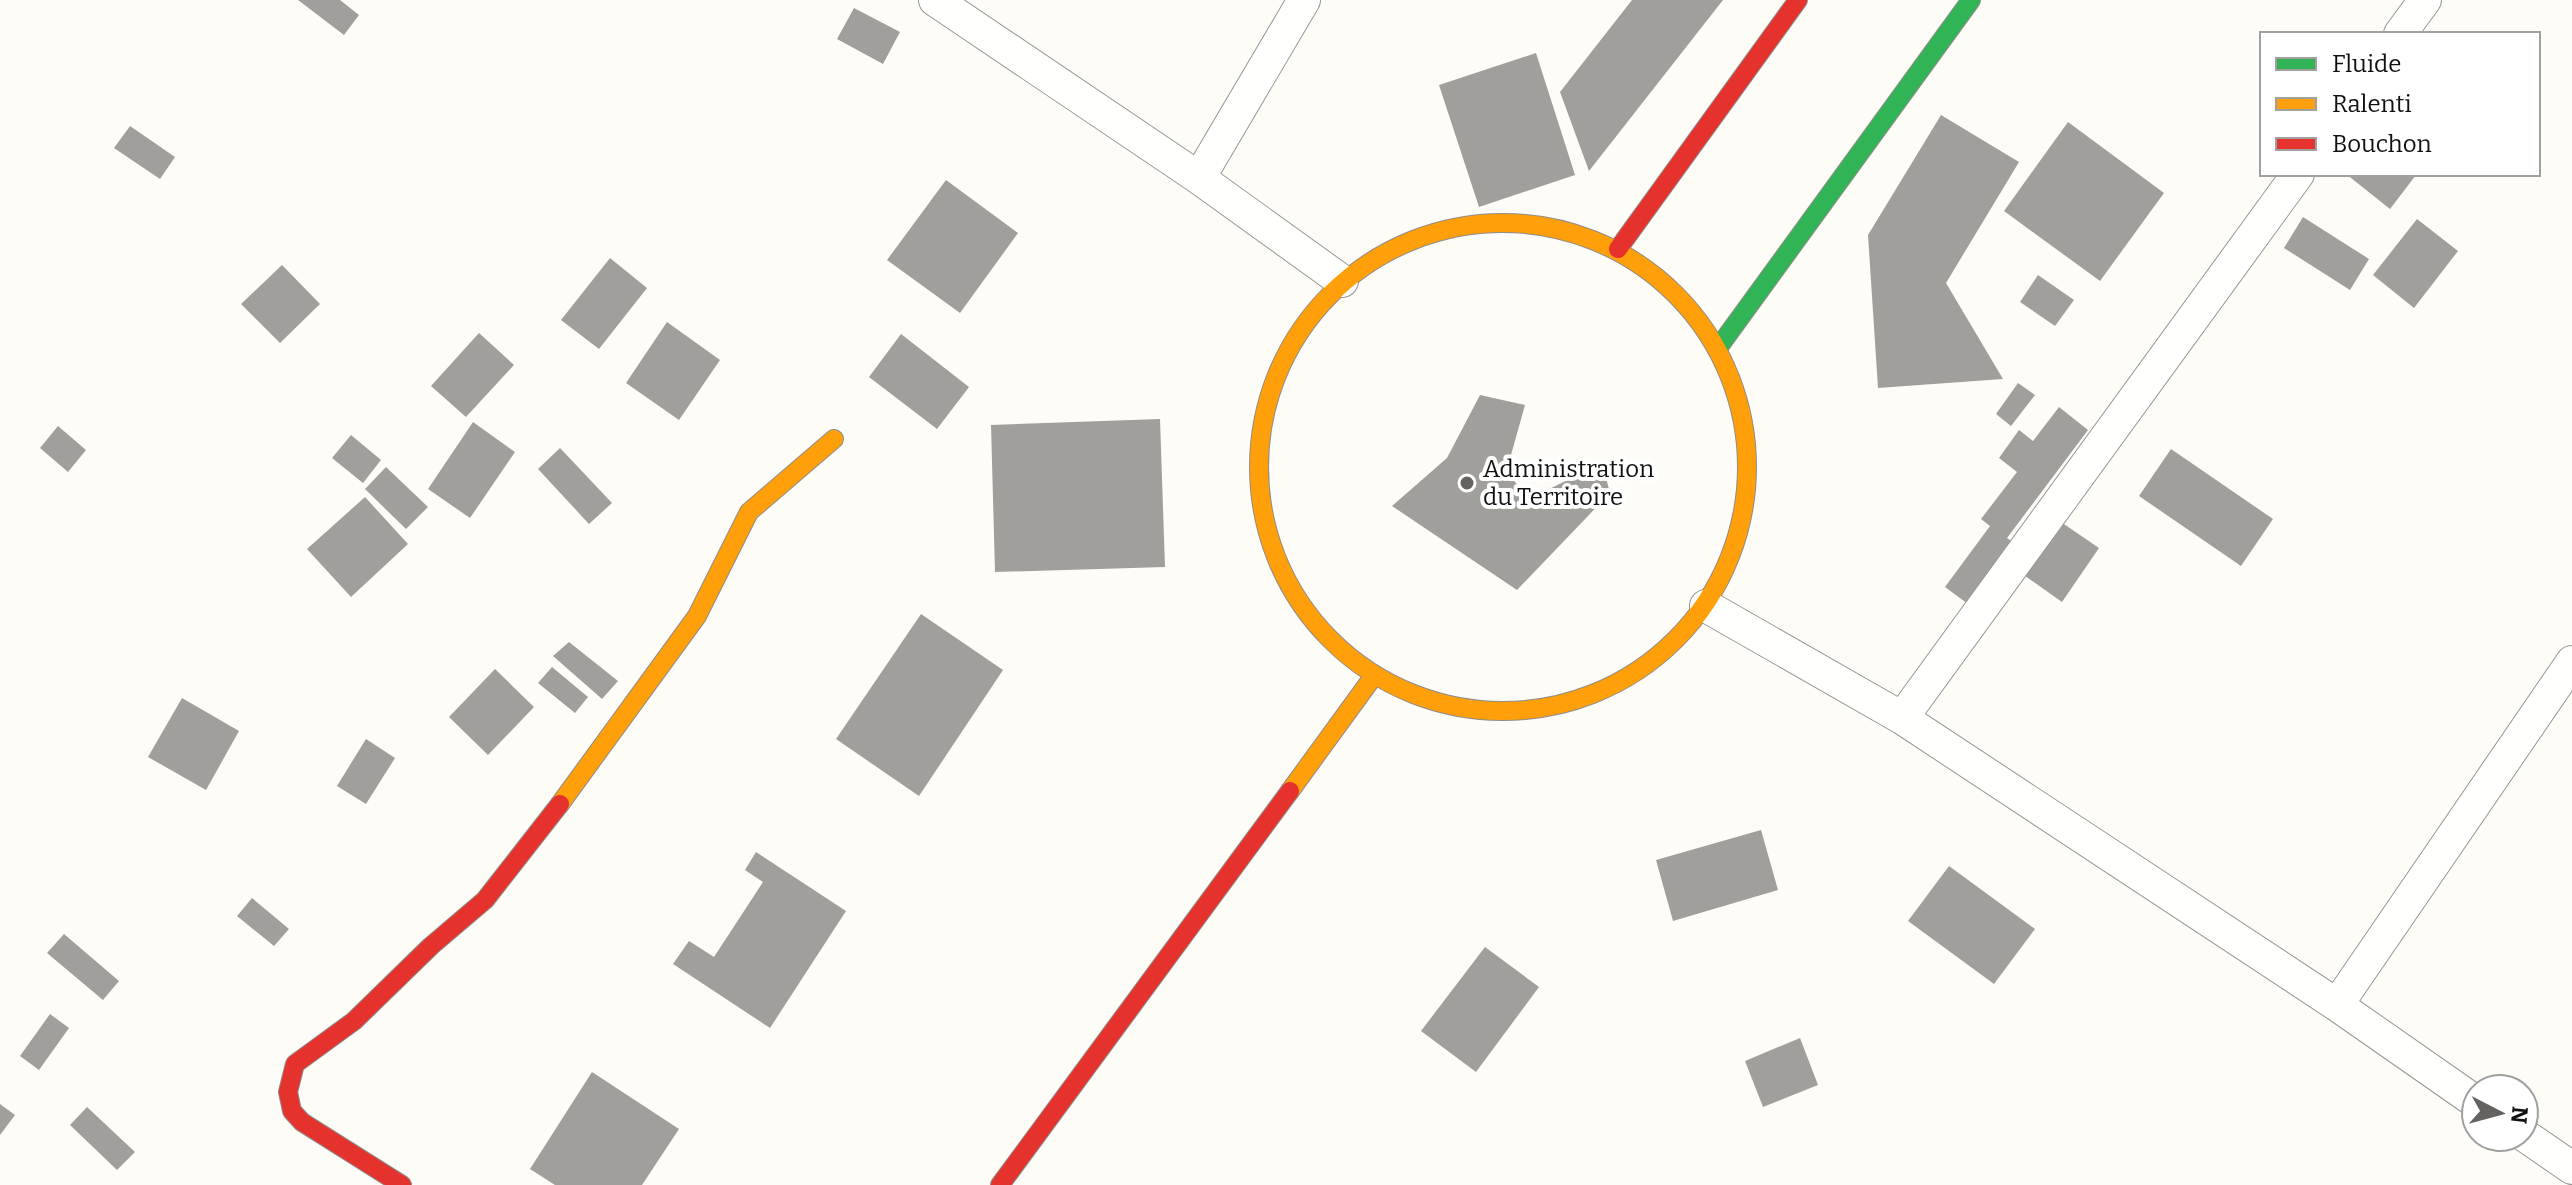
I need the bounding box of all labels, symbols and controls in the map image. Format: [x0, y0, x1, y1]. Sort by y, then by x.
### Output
legend [2260, 32, 2540, 176]
text: Fluide [2332, 50, 2401, 78]
text: Ralenti [2332, 90, 2412, 118]
text: Bouchon [2332, 130, 2432, 158]
place label: Administration du Territoire [1483, 455, 1654, 511]
marker: Administration du Territoire [1458, 474, 1476, 492]
north arrow [2460, 1073, 2540, 1153]
text: N [2505, 1105, 2534, 1125]

